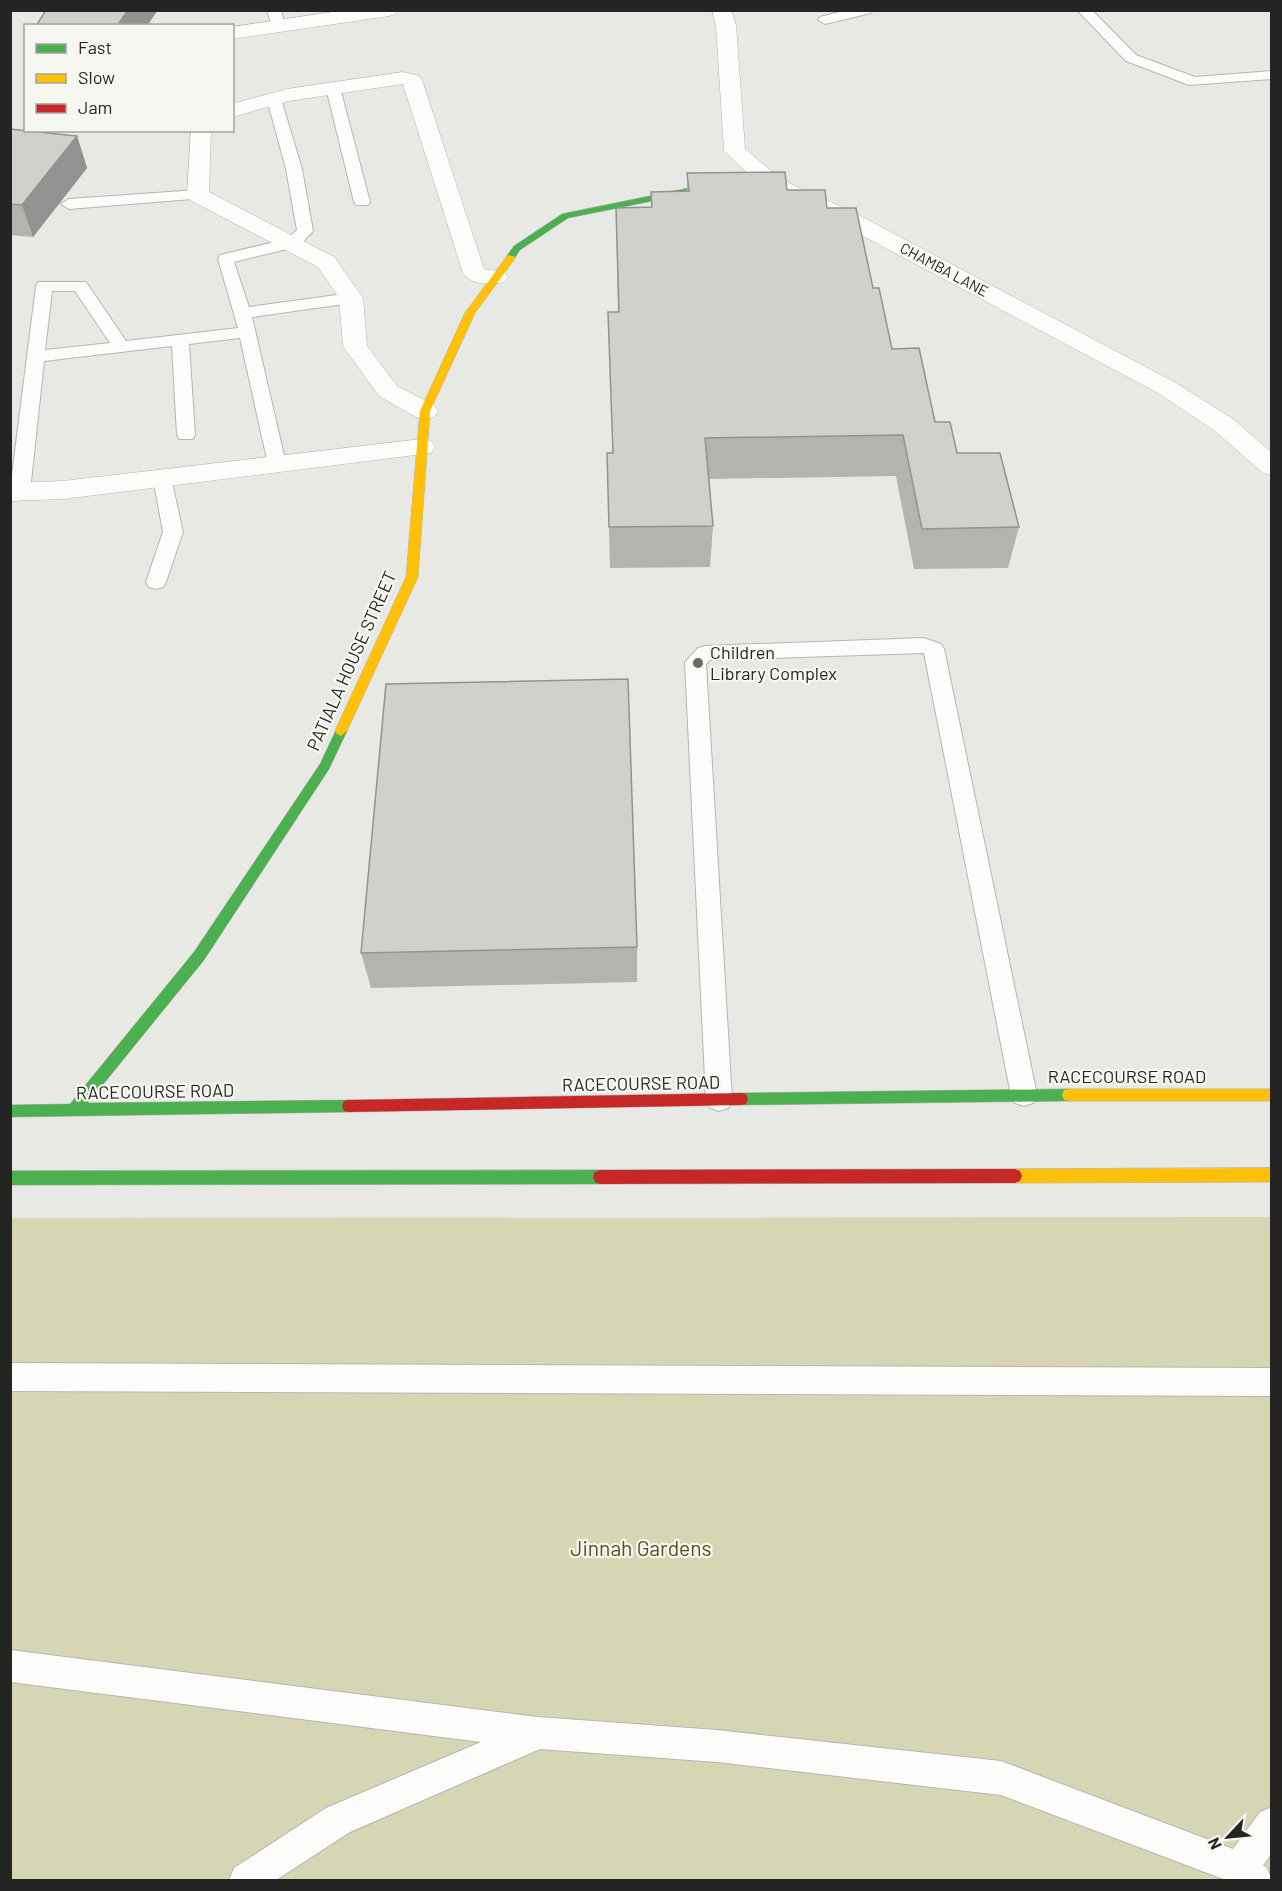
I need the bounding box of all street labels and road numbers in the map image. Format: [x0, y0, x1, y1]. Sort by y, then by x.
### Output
street label: CHAMBA LANE [897, 238, 992, 300]
street label: PATIALA HOUSE STREET [302, 567, 401, 754]
street label: RACECOURSE ROAD [1048, 1065, 1206, 1087]
street label: RACECOURSE ROAD [562, 1071, 720, 1095]
street label: RACECOURSE ROAD [76, 1079, 234, 1103]

